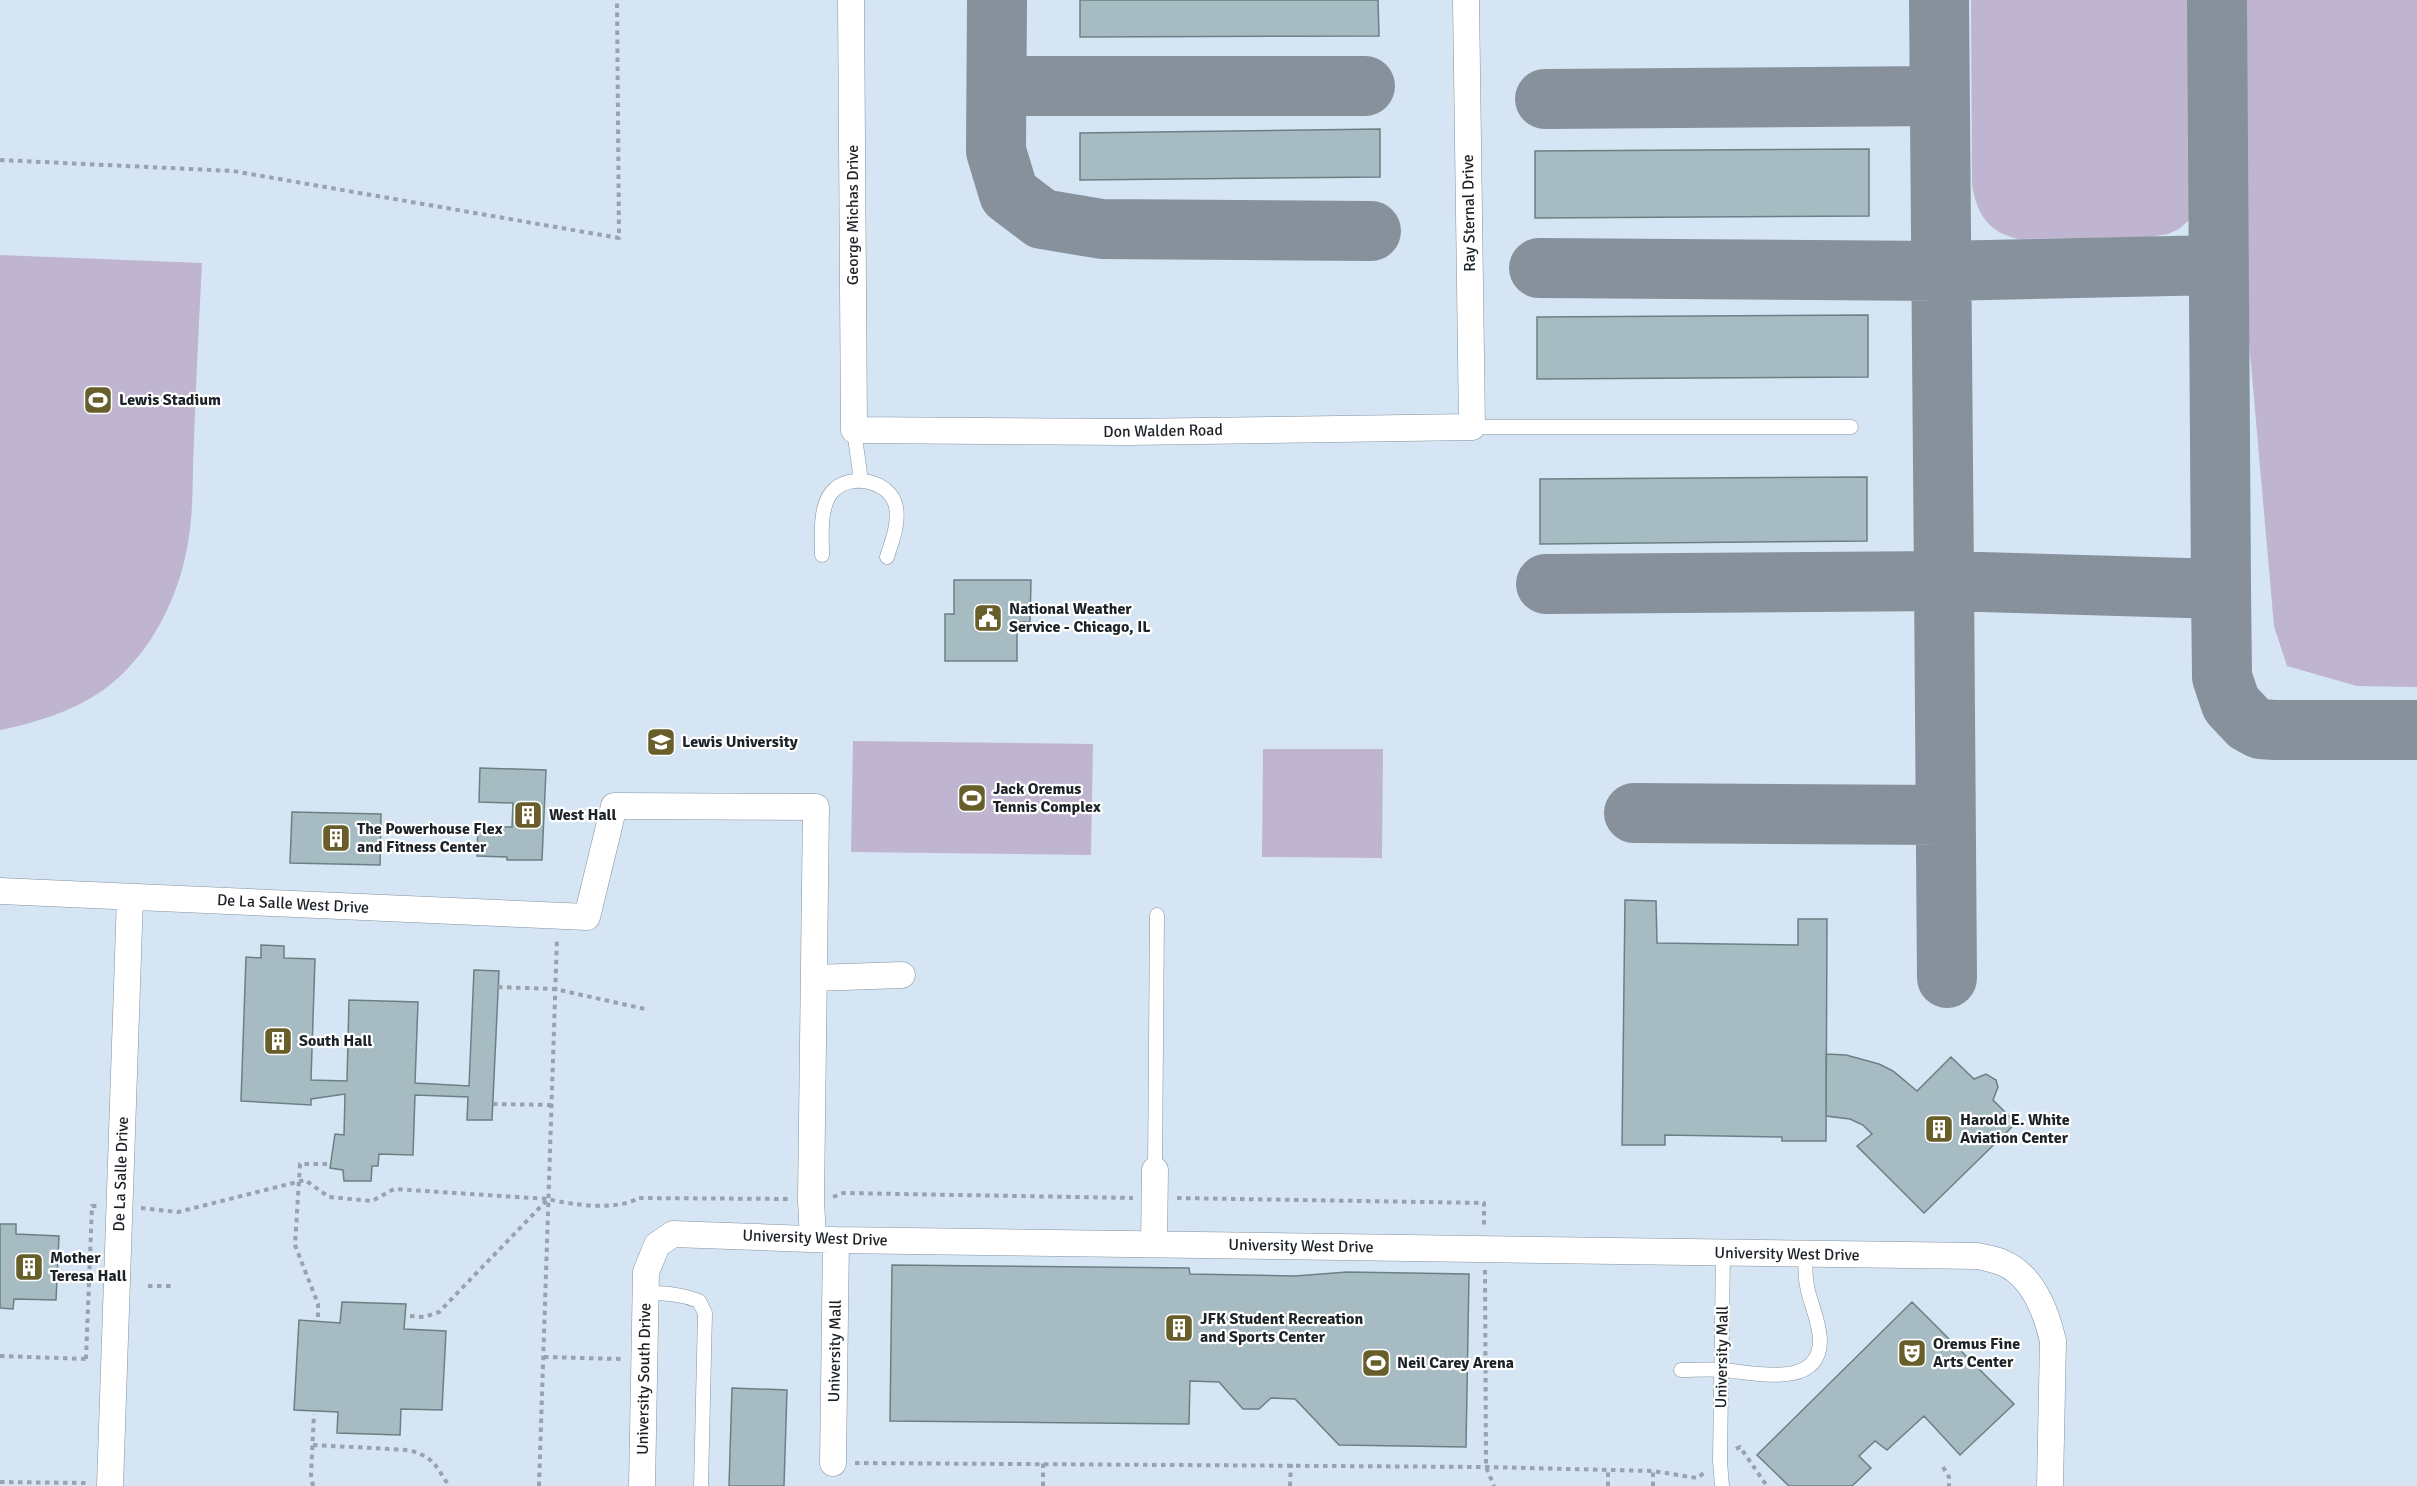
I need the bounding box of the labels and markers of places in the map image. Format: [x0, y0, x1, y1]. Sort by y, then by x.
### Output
sports icon: Lewis Stadium [82, 384, 114, 416]
place label: Lewis Stadium [119, 390, 221, 410]
place label: National Weather Service - Chicago, IL [1009, 599, 1151, 637]
public building icon: National Weather Service - Chicago, IL [972, 602, 1004, 634]
school or university icon: Lewis University [645, 726, 677, 758]
place label: Lewis University [682, 732, 798, 752]
place label: Jack Oremus Tennis Complex [993, 779, 1101, 817]
sports icon: Jack Oremus Tennis Complex [956, 782, 988, 814]
building icon: West Hall [512, 799, 544, 831]
place label: West Hall [549, 805, 616, 825]
place label: The Powerhouse Flex and Fitness Center [357, 819, 503, 857]
building icon: The Powerhouse Flex and Fitness Center [320, 822, 352, 854]
building icon: South Hall [262, 1025, 294, 1057]
place label: South Hall [299, 1031, 372, 1051]
place label: Harold E. White Aviation Center [1960, 1110, 2070, 1148]
building icon: Harold E. White Aviation Center [1923, 1113, 1955, 1145]
place label: Mother Teresa Hall [50, 1248, 127, 1286]
building icon: Mother Teresa Hall [13, 1251, 45, 1283]
place label: JFK Student Recreation and Sports Center [1200, 1309, 1363, 1347]
building icon: JFK Student Recreation and Sports Center [1163, 1312, 1195, 1344]
place label: Oremus Fine Arts Center [1933, 1334, 2020, 1372]
theatre icon: Oremus Fine Arts Center [1896, 1337, 1928, 1369]
sports icon: Neil Carey Arena [1360, 1347, 1392, 1379]
place label: Neil Carey Arena [1397, 1353, 1514, 1373]

